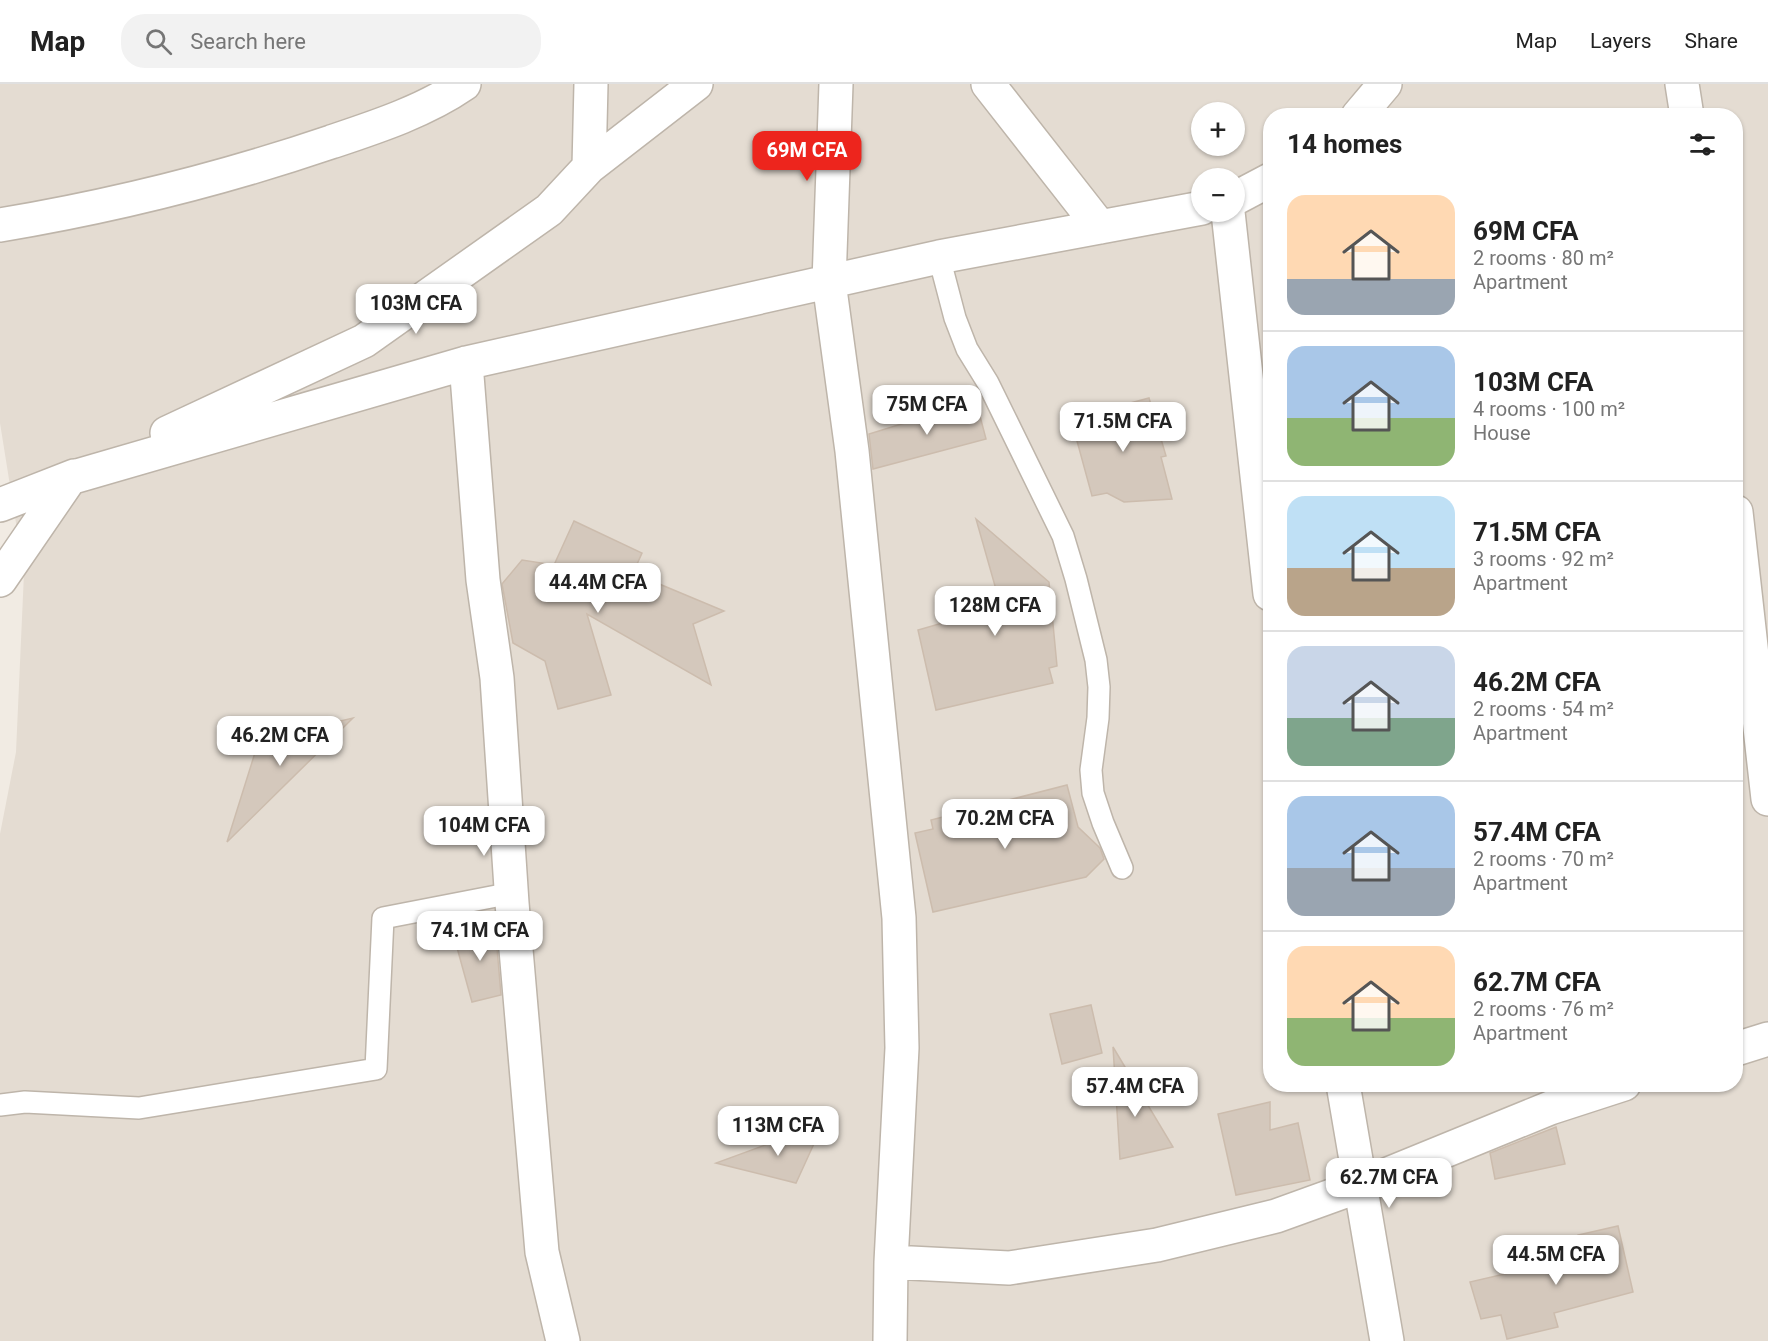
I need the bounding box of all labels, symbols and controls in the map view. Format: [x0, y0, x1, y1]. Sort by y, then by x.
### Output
search box [121, 14, 541, 68]
text: Map [30, 25, 85, 58]
icon: search [142, 25, 175, 58]
text: Search here [190, 29, 306, 54]
text: Map [1515, 29, 1557, 53]
text: Layers [1590, 29, 1651, 53]
text: Share [1684, 29, 1738, 53]
map controls [1191, 102, 1245, 222]
button: + [1191, 102, 1245, 156]
icon: filters [1686, 128, 1719, 161]
text: 14 homes [1287, 129, 1402, 159]
pin: 69M CFA [752, 131, 862, 182]
text: 69M CFA [766, 138, 848, 162]
button: − [1191, 168, 1245, 222]
text: 69M CFA [1473, 216, 1578, 246]
icon: home [1335, 219, 1407, 291]
text: 2 rooms · 80 m² [1473, 246, 1614, 270]
text: Apartment [1473, 270, 1568, 294]
pin: 103M CFA [354, 284, 478, 335]
text: 103M CFA [370, 291, 462, 315]
text: 103M CFA [1473, 367, 1593, 397]
icon: home [1335, 370, 1407, 442]
pin: 75M CFA [872, 385, 982, 436]
text: 75M CFA [886, 392, 968, 416]
text: 4 rooms · 100 m² [1473, 397, 1625, 421]
pin: 71.5M CFA [1054, 402, 1192, 453]
text: 71.5M CFA [1074, 409, 1172, 433]
text: House [1473, 421, 1531, 445]
text: 71.5M CFA [1473, 517, 1601, 547]
icon: home [1335, 520, 1407, 592]
text: 3 rooms · 92 m² [1473, 547, 1614, 571]
pin: 44.4M CFA [529, 563, 667, 614]
text: 44.4M CFA [549, 570, 647, 594]
text: Apartment [1473, 571, 1568, 595]
pin: 128M CFA [933, 586, 1057, 637]
text: 128M CFA [949, 593, 1041, 617]
text: 46.2M CFA [1473, 667, 1601, 697]
icon: home [1335, 670, 1407, 742]
text: 2 rooms · 54 m² [1473, 697, 1614, 721]
pin: 46.2M CFA [211, 716, 349, 767]
text: Apartment [1473, 721, 1568, 745]
text: 46.2M CFA [231, 723, 329, 747]
pin: 70.2M CFA [936, 799, 1074, 850]
pin: 104M CFA [422, 806, 546, 857]
text: 70.2M CFA [956, 806, 1054, 830]
text: 104M CFA [438, 813, 530, 837]
text: 57.4M CFA [1473, 817, 1601, 847]
icon: home [1335, 820, 1407, 892]
text: 2 rooms · 70 m² [1473, 847, 1614, 871]
text: Apartment [1473, 871, 1568, 895]
pin: 74.1M CFA [411, 911, 549, 962]
text: 74.1M CFA [431, 918, 529, 942]
text: 62.7M CFA [1473, 967, 1601, 997]
icon: home [1335, 970, 1407, 1042]
text: 2 rooms · 76 m² [1473, 997, 1614, 1021]
text: Apartment [1473, 1021, 1568, 1045]
pin: 57.4M CFA [1066, 1067, 1204, 1118]
text: 57.4M CFA [1086, 1074, 1184, 1098]
pin: 113M CFA [716, 1106, 840, 1157]
text: 113M CFA [732, 1113, 824, 1137]
pin: 62.7M CFA [1320, 1158, 1458, 1209]
text: 62.7M CFA [1340, 1165, 1438, 1189]
pin: 44.5M CFA [1487, 1235, 1625, 1286]
text: 44.5M CFA [1507, 1242, 1605, 1266]

